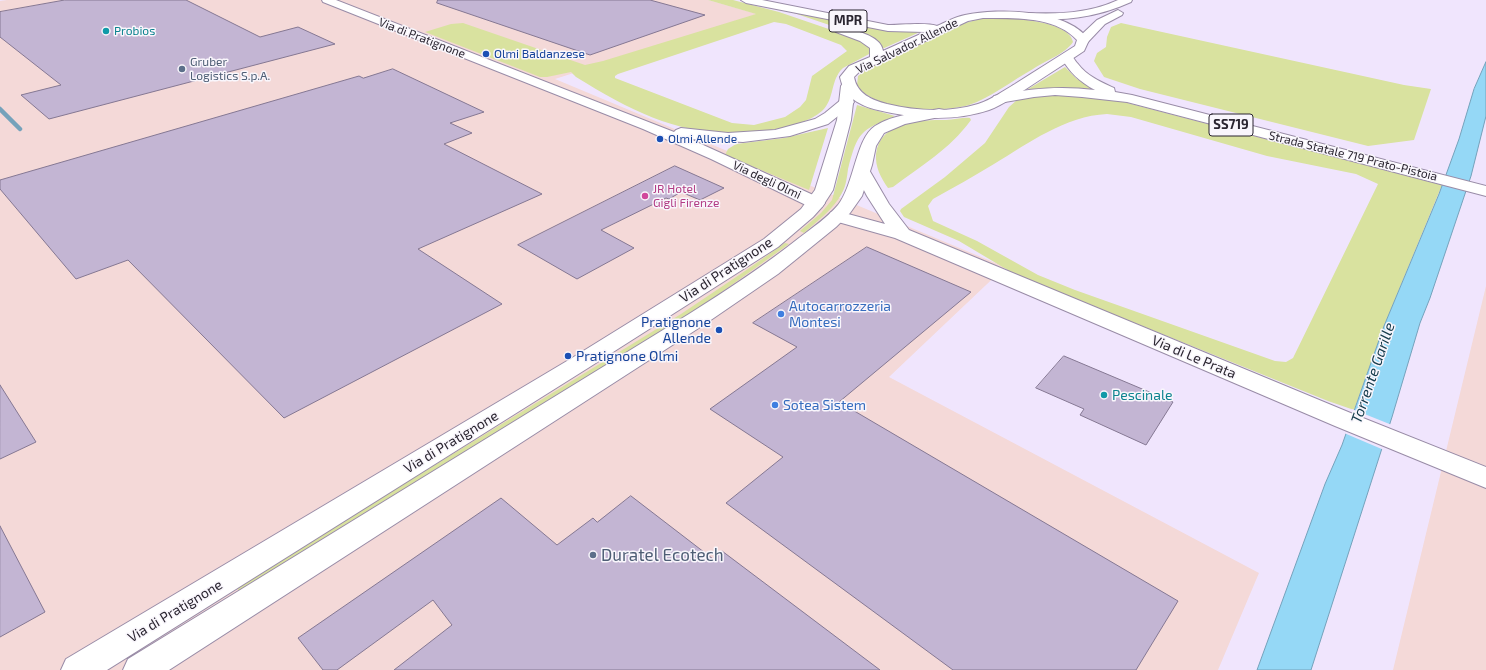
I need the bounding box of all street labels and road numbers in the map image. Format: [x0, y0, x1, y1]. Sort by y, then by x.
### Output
road number: MPR [829, 10, 867, 32]
street label: Via di Pratignone [376, 15, 468, 61]
street label: Via Salvador Allende [854, 15, 960, 77]
road number: SS719 [1209, 114, 1253, 136]
street label: Strada Statale 719 Prato-Pistoia [1267, 128, 1439, 184]
street label: Via degli Olmi [730, 158, 804, 202]
street label: Via di Pratignone [676, 234, 776, 306]
street label: Via di Le Prata [1149, 332, 1239, 382]
street label: Via di Pratignone [401, 407, 501, 477]
street label: Via di Pratignone [125, 576, 225, 646]

